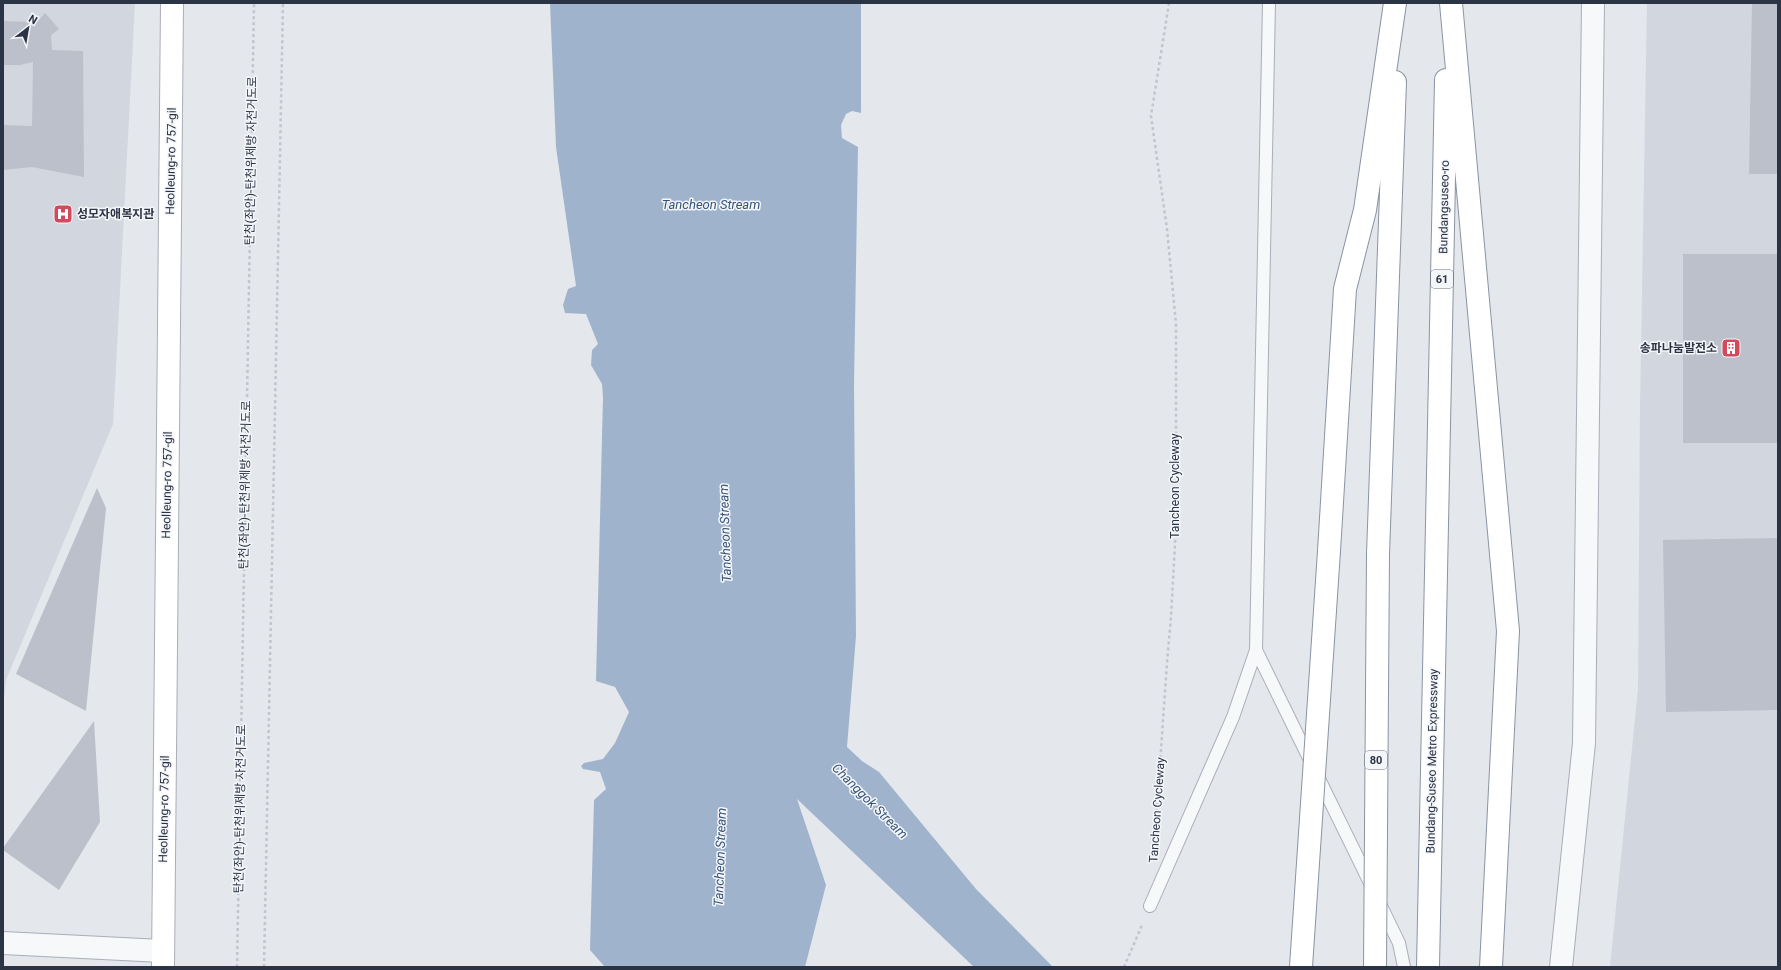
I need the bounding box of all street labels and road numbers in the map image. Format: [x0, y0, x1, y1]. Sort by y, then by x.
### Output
street label: 탄천(좌안)-탄천위제방 자전거도로 [243, 76, 259, 246]
street label: Heolleung-ro 757-gil [163, 107, 179, 215]
street label: Bundangsuseo-ro [1436, 160, 1452, 254]
road number: 61 [1431, 270, 1453, 288]
street label: 탄천(좌안)-탄천위제방 자전거도로 [237, 400, 253, 570]
street label: Heolleung-ro 757-gil [159, 431, 175, 539]
street label: Tancheon Cycleway [1168, 433, 1182, 539]
street label: Bundang-Suseo Metro Expressway [1423, 668, 1441, 853]
street label: 탄천(좌안)-탄천위제방 자전거도로 [232, 724, 248, 894]
road number: 80 [1365, 751, 1387, 769]
street label: Heolleung-ro 757-gil [156, 755, 172, 863]
street label: Tancheon Cycleway [1146, 757, 1168, 863]

